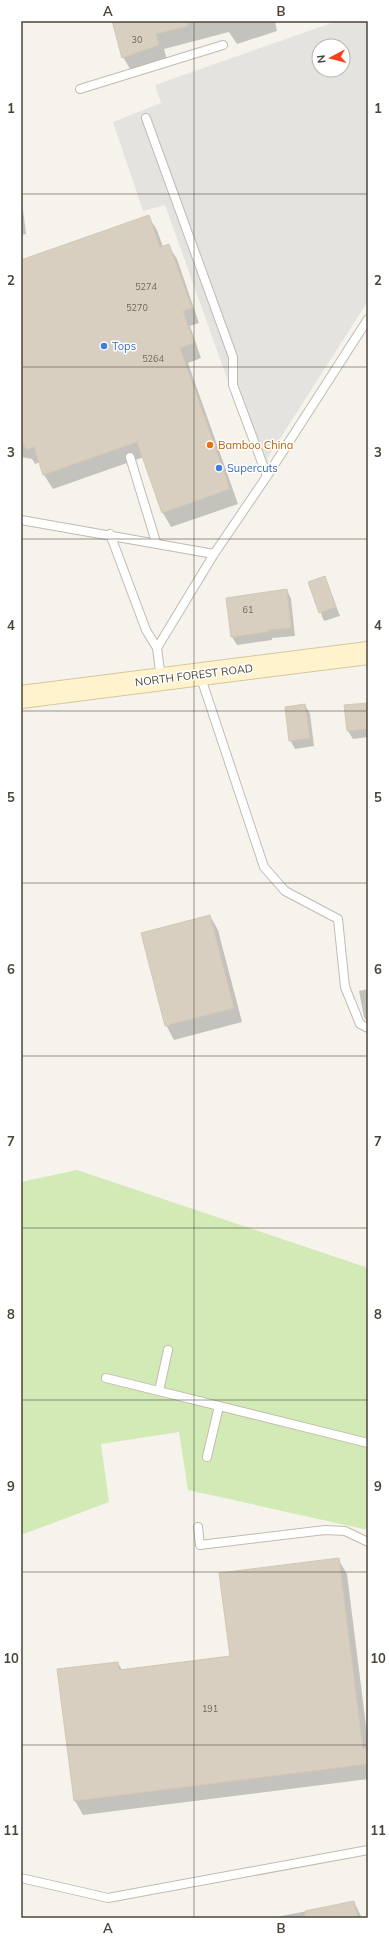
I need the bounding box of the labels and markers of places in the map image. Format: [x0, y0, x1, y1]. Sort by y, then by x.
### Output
place label: Tops [112, 339, 136, 353]
marker: Tops [99, 341, 109, 351]
place label: Bamboo China [218, 438, 293, 452]
marker: Bamboo China [205, 440, 215, 450]
place label: Supercuts [227, 461, 278, 475]
marker: Supercuts [214, 463, 224, 473]

